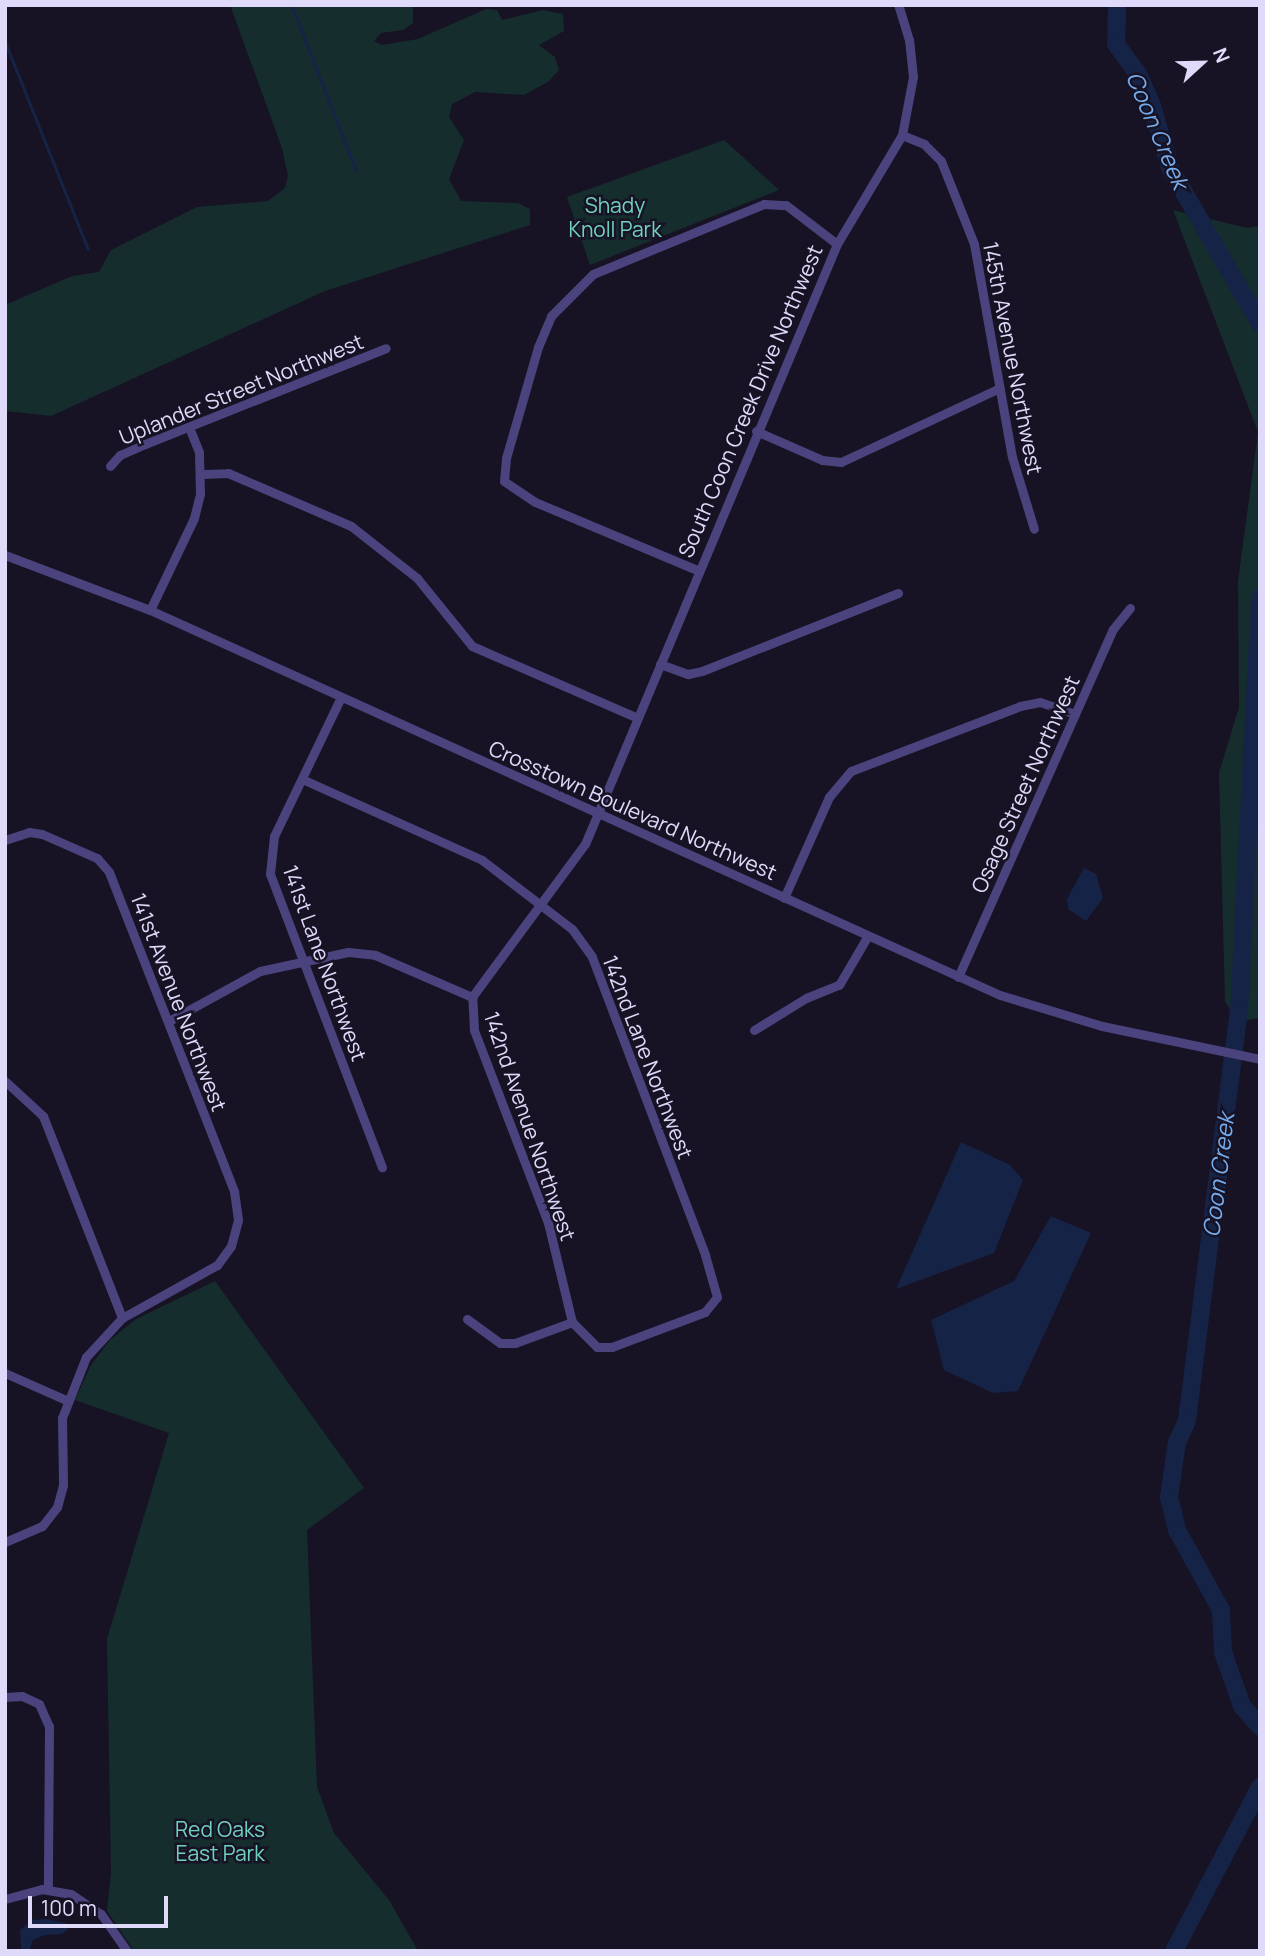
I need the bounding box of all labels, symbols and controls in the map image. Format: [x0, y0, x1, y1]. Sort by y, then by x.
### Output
north arrow [1167, 28, 1237, 98]
text: N [1207, 44, 1236, 66]
water label: Coon Creek [1121, 67, 1195, 193]
park label: Shady Knoll Park [568, 192, 662, 242]
street label: 145th Avenue Northwest [978, 240, 1048, 476]
street label: South Coon Creek Drive Northwest [673, 241, 827, 561]
street label: Uplander Street Northwest [115, 328, 367, 450]
street label: Osage Street Northwest [966, 671, 1084, 897]
street label: Crosstown Boulevard Northwest [485, 735, 781, 885]
street label: 141st Lane Northwest [278, 862, 372, 1064]
street label: 141st Avenue Northwest [126, 890, 232, 1114]
street label: 142nd Lane Northwest [598, 952, 698, 1162]
street label: 142nd Avenue Northwest [479, 1008, 581, 1244]
water label: Coon Creek [1197, 1111, 1239, 1239]
park label: Red Oaks East Park [175, 1816, 265, 1866]
scale bar [32, 1882, 172, 1926]
text: 100 m [41, 1894, 97, 1922]

